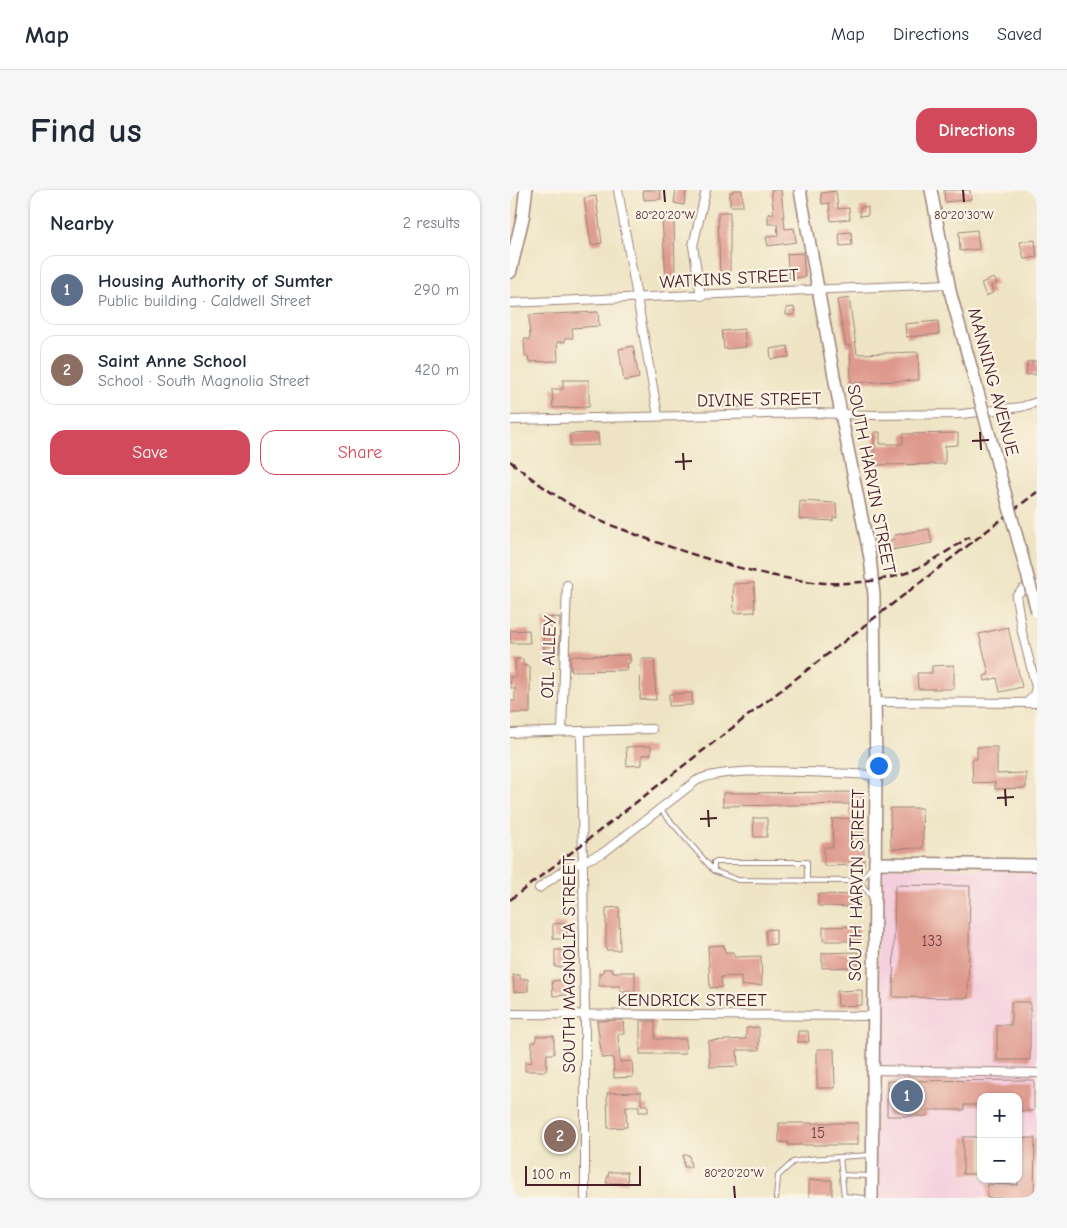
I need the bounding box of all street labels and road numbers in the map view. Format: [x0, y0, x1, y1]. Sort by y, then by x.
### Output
street label: WATKINS STREET [659, 265, 800, 293]
street label: MANNING AVENUE [963, 306, 1023, 458]
street label: SOUTH HARVIN STREET [842, 383, 900, 576]
street label: DIVINE STREET [697, 388, 822, 412]
street label: OIL ALLEY [537, 615, 561, 699]
street label: SOUTH HARVIN STREET [845, 788, 869, 981]
street label: SOUTH MAGNOLIA STREET [559, 854, 580, 1073]
street label: KENDRICK STREET [617, 990, 767, 1011]

